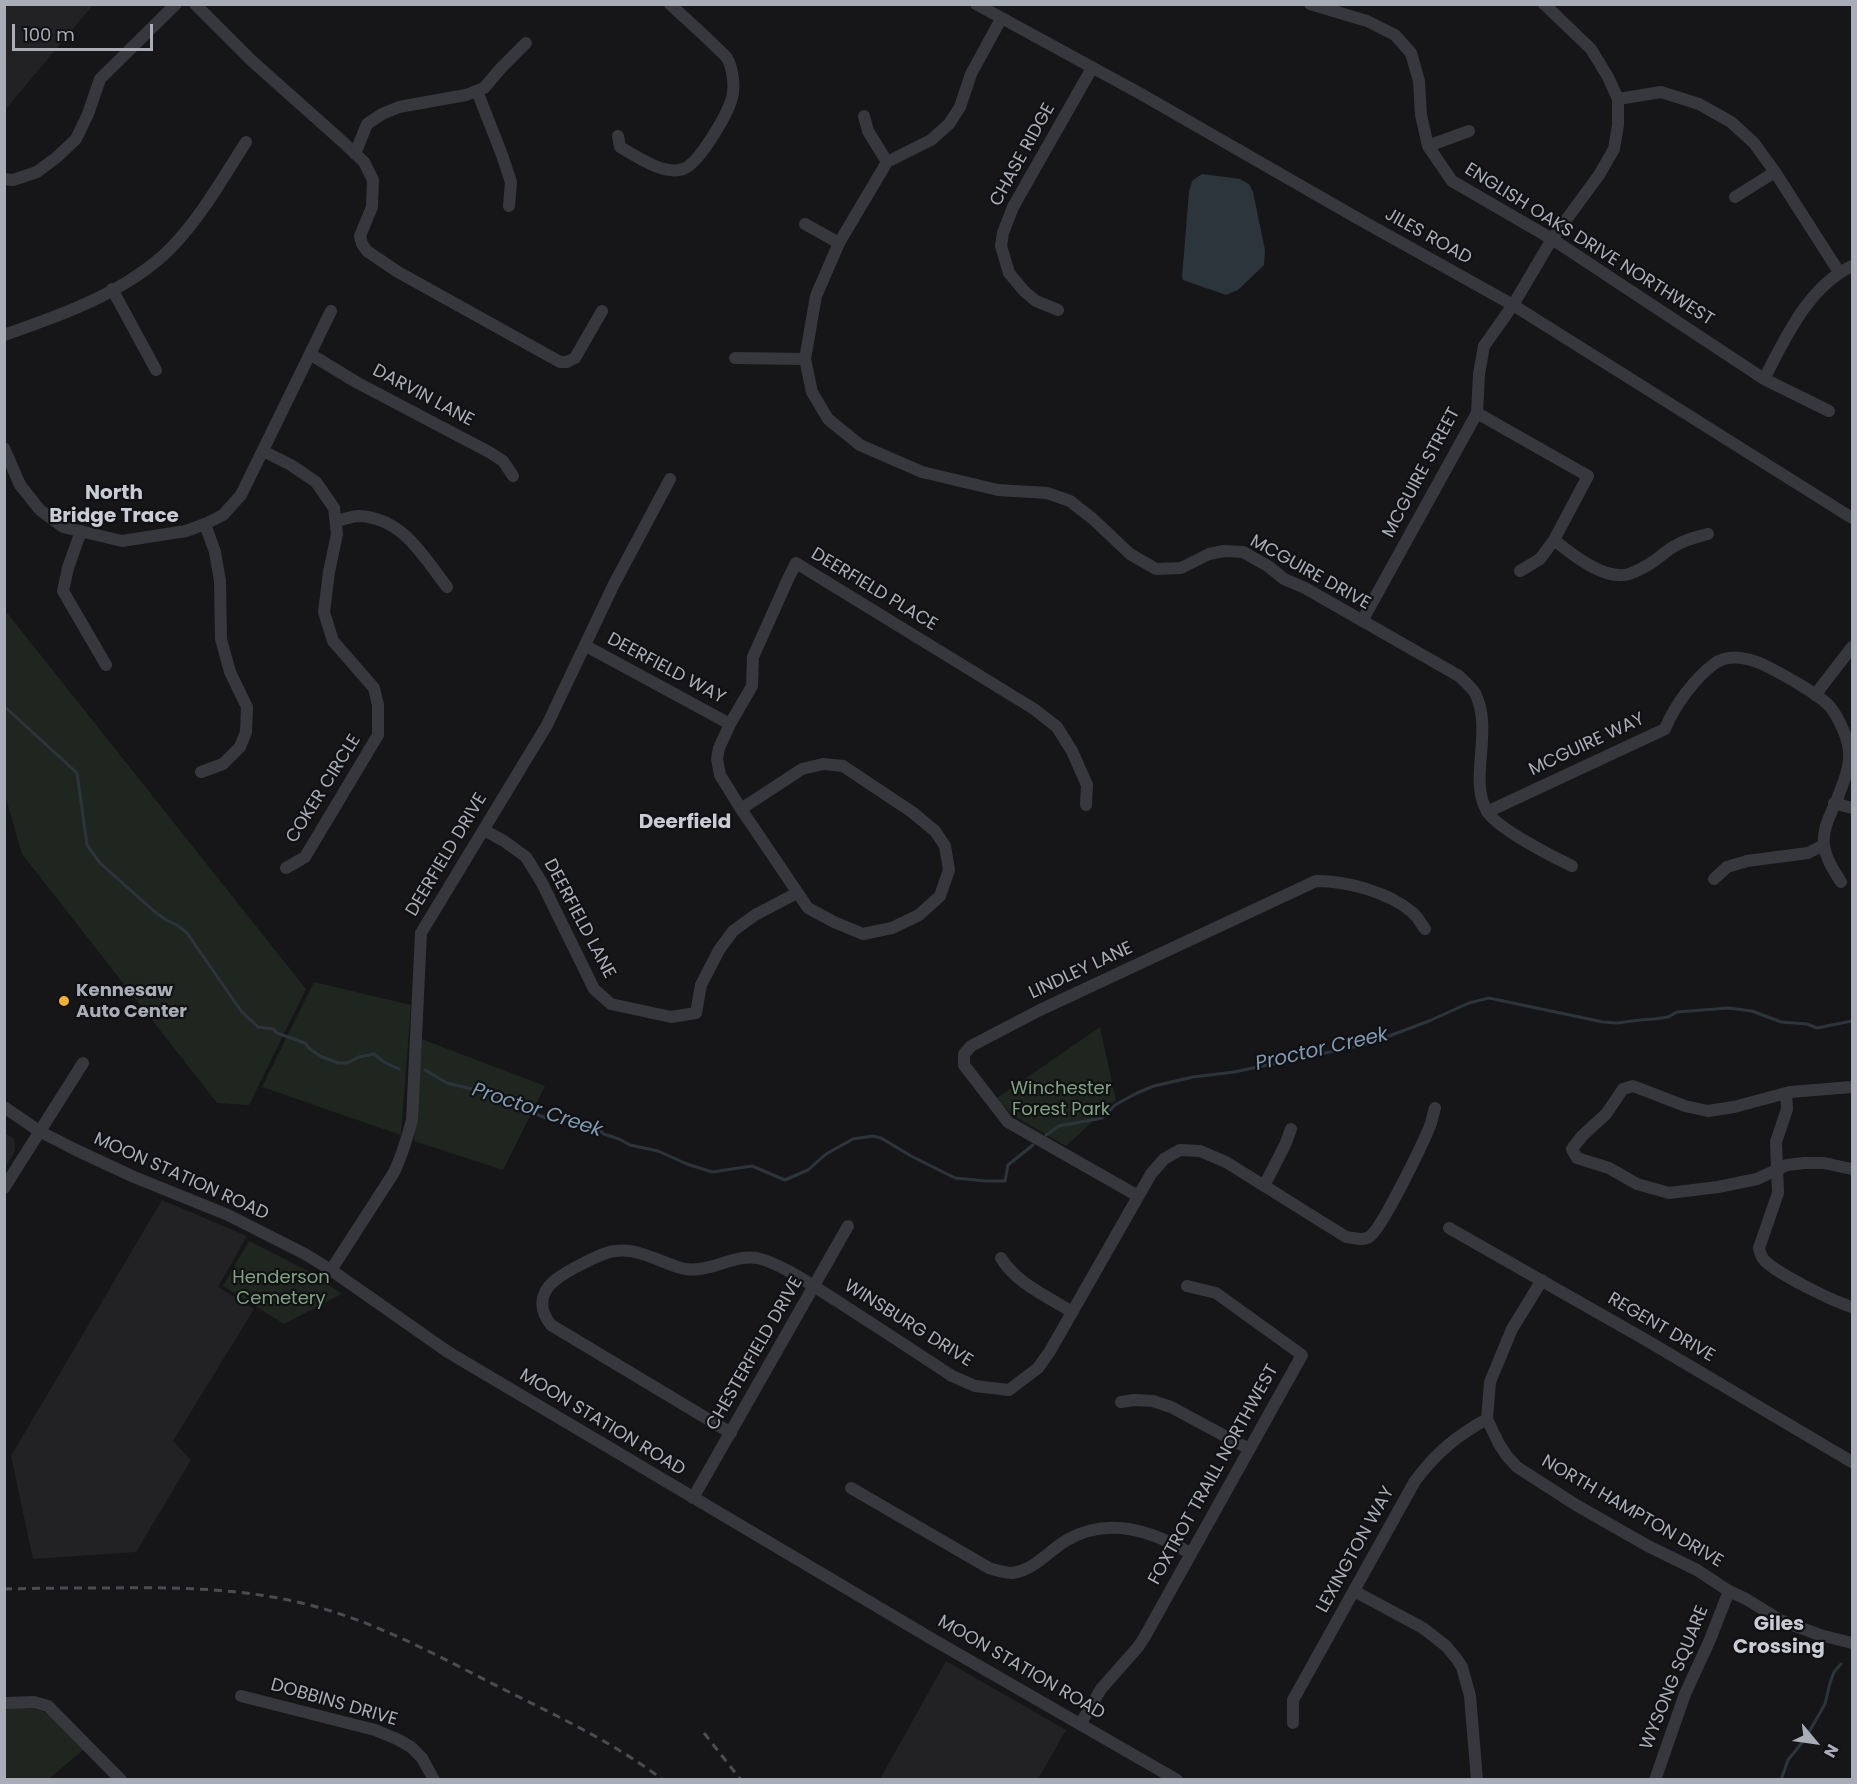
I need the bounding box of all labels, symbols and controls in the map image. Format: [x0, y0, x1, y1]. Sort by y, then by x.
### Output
scale bar [15, 12, 156, 50]
text: 100 m [23, 22, 75, 47]
street label: CHASE RIDGE [986, 100, 1060, 210]
street label: ENGLISH OAKS DRIVE NORTHWEST [1460, 159, 1718, 331]
street label: JILES ROAD [1381, 204, 1475, 270]
street label: DARVIN LANE [369, 360, 477, 432]
street label: MCGUIRE STREET [1379, 404, 1465, 542]
district label: North Bridge Trace [49, 482, 179, 529]
street label: MCGUIRE DRIVE [1246, 531, 1374, 615]
street label: DEERFIELD PLACE [807, 544, 941, 636]
street label: DEERFIELD WAY [603, 629, 729, 709]
street label: MCGUIRE WAY [1526, 709, 1648, 781]
street label: COKER CIRCLE [282, 731, 366, 847]
street label: DEERFIELD DRIVE [402, 790, 492, 920]
district label: Deerfield [639, 811, 731, 835]
street label: DEERFIELD LANE [538, 856, 620, 982]
street label: LINDLEY LANE [1026, 938, 1136, 1004]
place label: Kennesaw Auto Center [76, 980, 187, 1022]
marker: Kennesaw Auto Center [57, 994, 71, 1008]
water label: Proctor Creek [1253, 1023, 1391, 1077]
park label: Winchester Forest Park [1011, 1078, 1111, 1120]
water label: Proctor Creek [469, 1079, 605, 1143]
street label: MOON STATION ROAD [90, 1129, 272, 1225]
park label: Henderson Cemetery [232, 1267, 330, 1310]
street label: CHESTERFIELD DRIVE [702, 1273, 808, 1435]
street label: WINSBURG DRIVE [840, 1276, 976, 1372]
street label: REGENT DRIVE [1604, 1289, 1718, 1367]
street label: FOXTROT TRAILL NORTHWEST [1144, 1361, 1284, 1589]
street label: MOON STATION ROAD [515, 1365, 689, 1481]
street label: NORTH HAMPTON DRIVE [1537, 1451, 1727, 1573]
street label: LEXINGTON WAY [1312, 1483, 1400, 1617]
street label: WYSONG SQUARE [1636, 1603, 1714, 1753]
street label: MOON STATION ROAD [934, 1611, 1108, 1725]
district label: Giles Crossing [1733, 1613, 1825, 1660]
street label: DOBBINS DRIVE [268, 1675, 400, 1731]
north arrow [1785, 1712, 1845, 1772]
text: N [1818, 1740, 1844, 1762]

